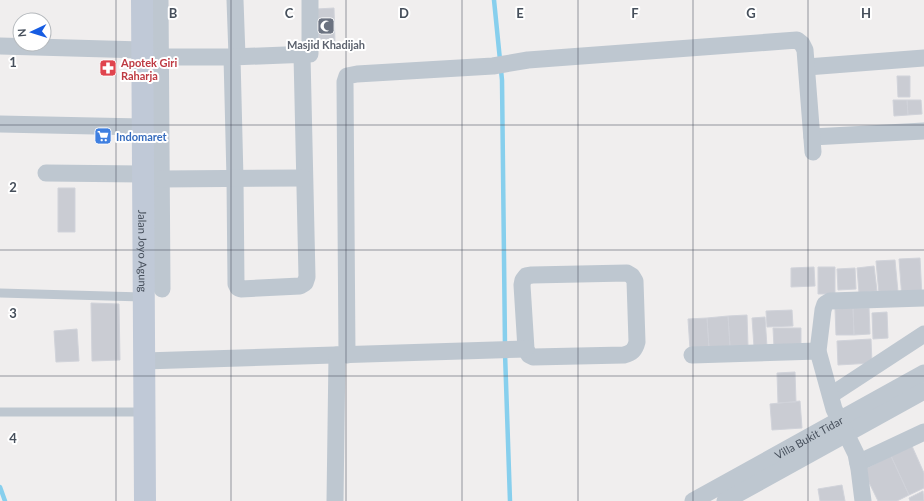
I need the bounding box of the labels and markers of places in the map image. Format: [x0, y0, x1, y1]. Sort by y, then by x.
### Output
mosque icon: Masjid Khadijah [316, 16, 336, 36]
place label: Masjid Khadijah [287, 38, 365, 51]
place label: Apotek Giri Raharja [120, 56, 177, 82]
pharmacy icon: Apotek Giri Raharja [98, 58, 118, 78]
supermarket icon: Indomaret [93, 126, 113, 146]
place label: Indomaret [116, 130, 168, 143]

